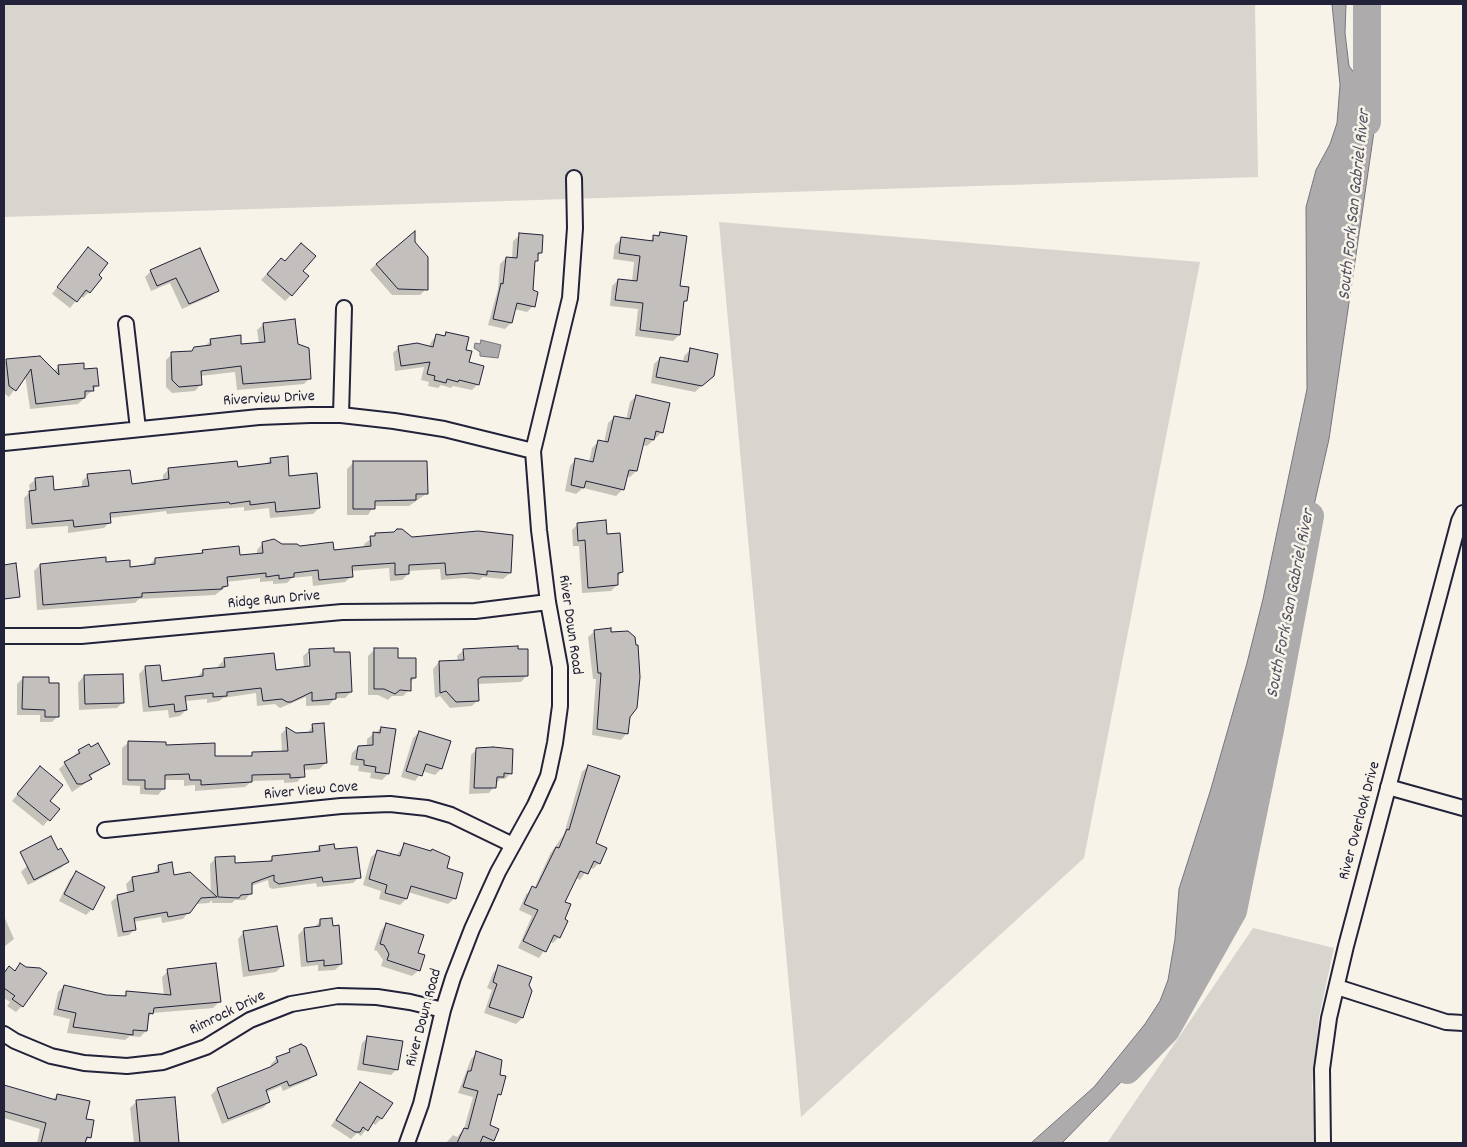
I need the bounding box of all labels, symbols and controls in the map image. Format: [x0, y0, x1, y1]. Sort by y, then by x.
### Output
water label: South Fork San Gabriel River [1335, 109, 1377, 301]
street label: Riverview Drive [223, 388, 315, 412]
water label: South Fork San Gabriel River [1263, 508, 1321, 700]
street label: River Down Road [552, 574, 586, 676]
street label: Ridge Run Drive [227, 587, 321, 615]
street label: River Overlook Drive [1336, 760, 1386, 882]
street label: River View Cove [263, 778, 359, 806]
street label: River Down Road [403, 967, 447, 1069]
street label: Rimrock Drive [187, 987, 269, 1041]

